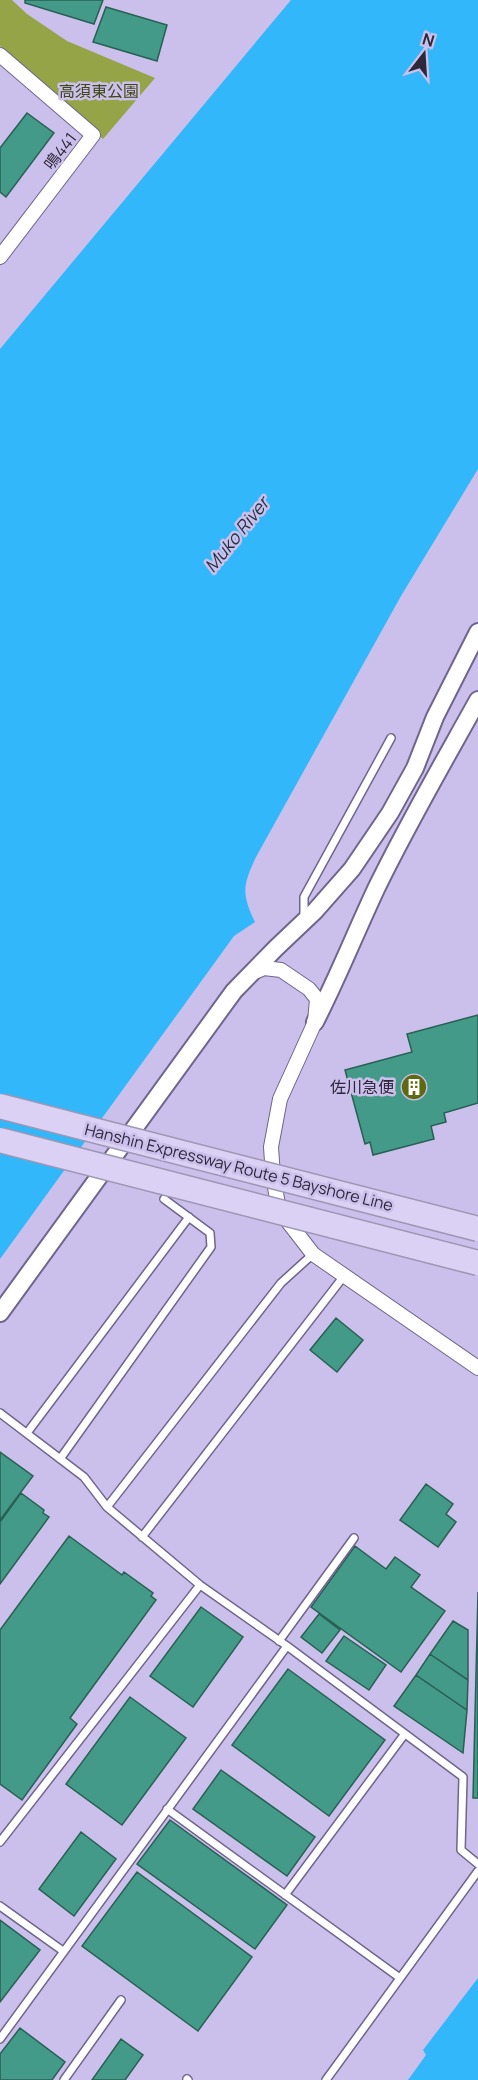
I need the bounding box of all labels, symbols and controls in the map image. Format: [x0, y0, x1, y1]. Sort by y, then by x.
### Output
north arrow [394, 24, 454, 84]
text: N [420, 27, 437, 52]
park label: 高須東公園 [59, 80, 139, 102]
street label: 鳴441 [39, 128, 81, 174]
water label: Muko River [199, 490, 275, 577]
building icon: 佐川急便 [399, 1072, 429, 1102]
place label: 佐川急便 [330, 1076, 394, 1098]
street label: Hanshin Expressway Route 5 Bayshore Line [83, 1118, 395, 1216]

